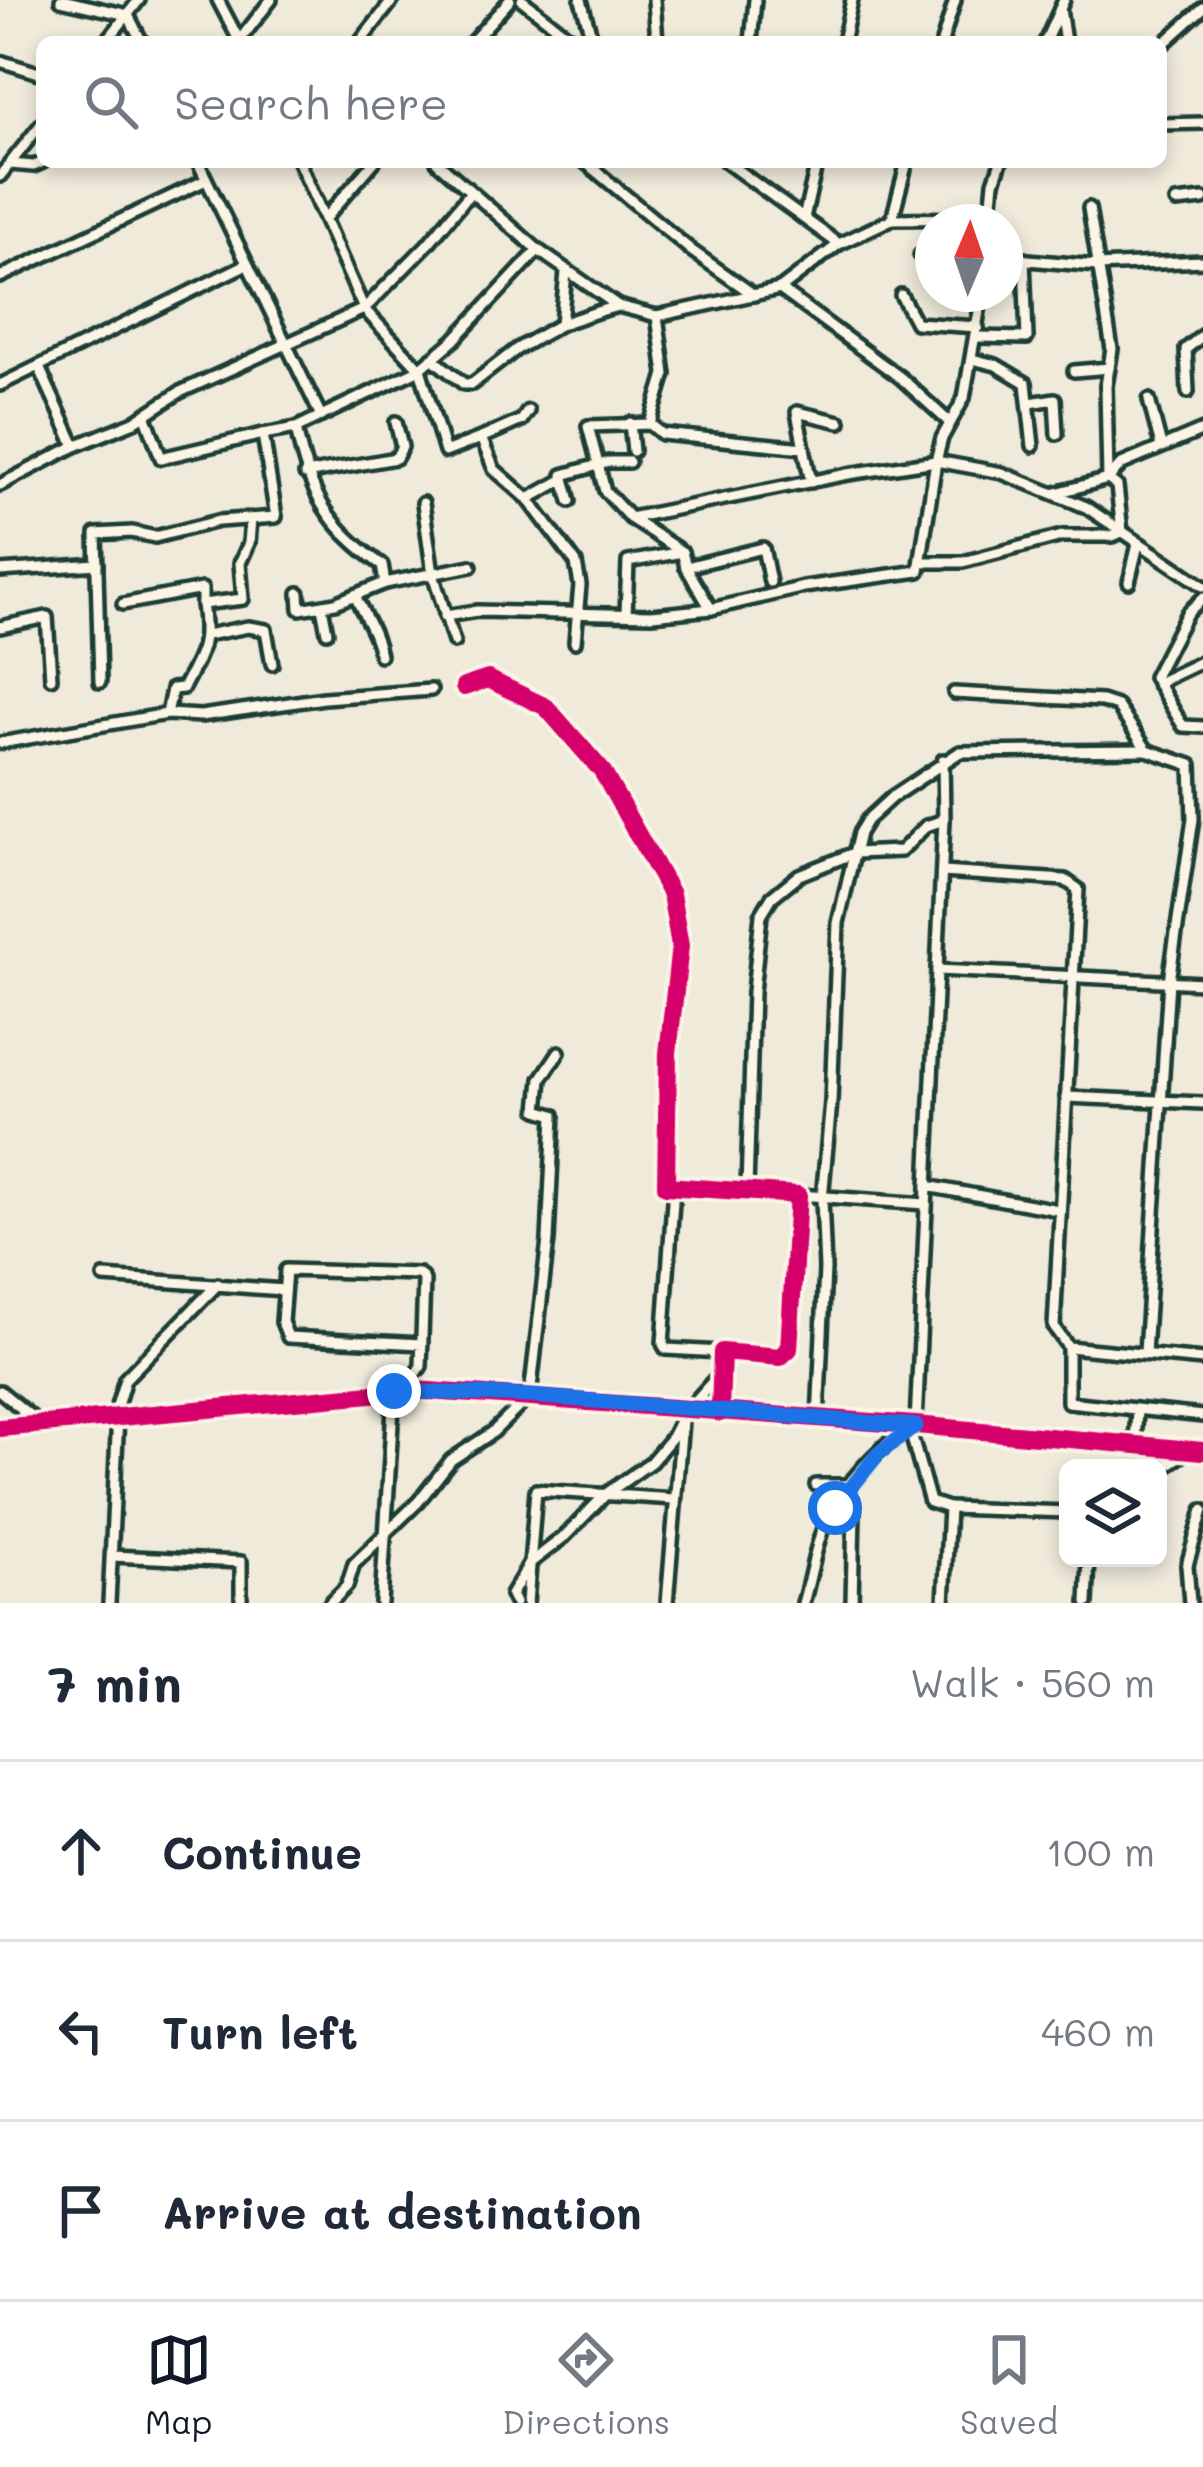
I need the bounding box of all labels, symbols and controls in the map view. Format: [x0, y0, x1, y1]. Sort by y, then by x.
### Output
search box [36, 36, 1167, 168]
icon: search [78, 69, 144, 135]
text: Search here [174, 73, 448, 131]
north arrow [915, 204, 1023, 312]
route end [367, 1364, 421, 1418]
map controls [1059, 1459, 1167, 1567]
button: layers [1059, 1459, 1167, 1567]
route start [808, 1481, 862, 1535]
text: 7 min [48, 1648, 182, 1715]
text: Walk · 560 m [910, 1656, 1155, 1707]
icon: ahead [48, 1818, 114, 1884]
text: Continue [162, 1822, 362, 1880]
text: 100 m [1046, 1825, 1155, 1876]
icon: left [48, 1998, 114, 2064]
text: Turn left [162, 2002, 358, 2060]
text: 460 m [1041, 2005, 1155, 2056]
icon: arrive [48, 2178, 114, 2244]
text: Arrive at destination [162, 2182, 642, 2240]
tab: Map [145, 2327, 212, 2442]
tab: Directions [502, 2327, 670, 2442]
tab: Saved [960, 2327, 1058, 2442]

